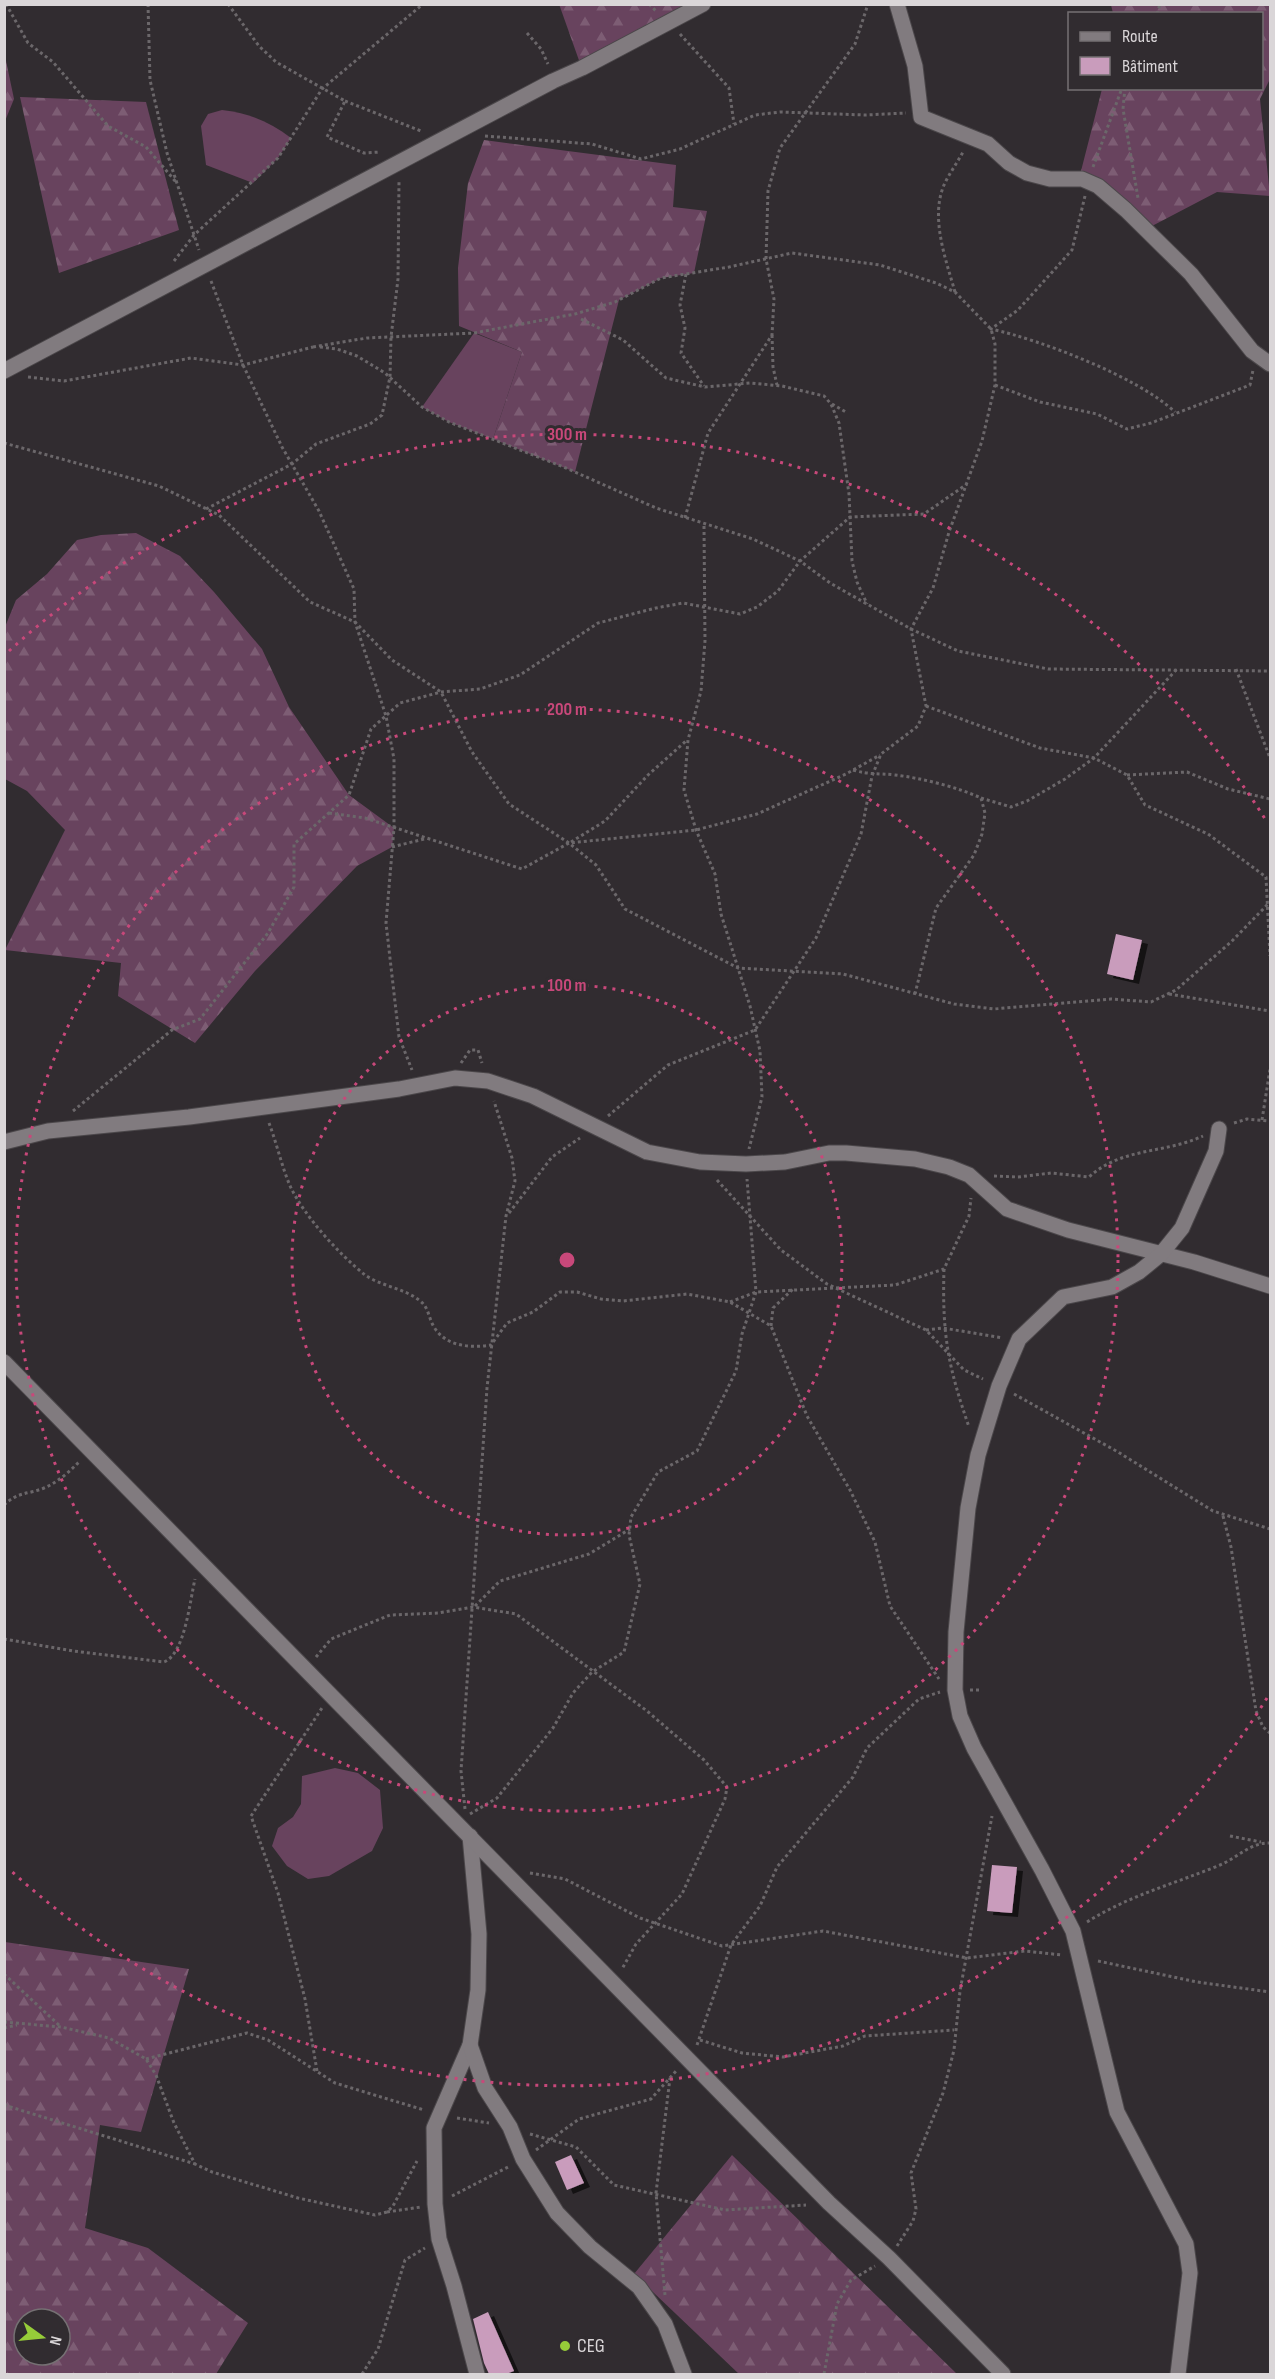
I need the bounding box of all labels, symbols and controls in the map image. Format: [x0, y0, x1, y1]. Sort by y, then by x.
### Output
legend [1068, 12, 1263, 90]
text: Route [1122, 26, 1158, 47]
text: Bâtiment [1122, 56, 1178, 77]
text: 300 m [547, 424, 587, 445]
text: 200 m [547, 699, 587, 720]
text: 100 m [548, 975, 587, 996]
centre of rings [557, 1250, 577, 1270]
north arrow [12, 2307, 72, 2367]
text: N [45, 2334, 65, 2347]
place label: CEG [577, 2334, 605, 2358]
marker: CEG [558, 2339, 572, 2353]

